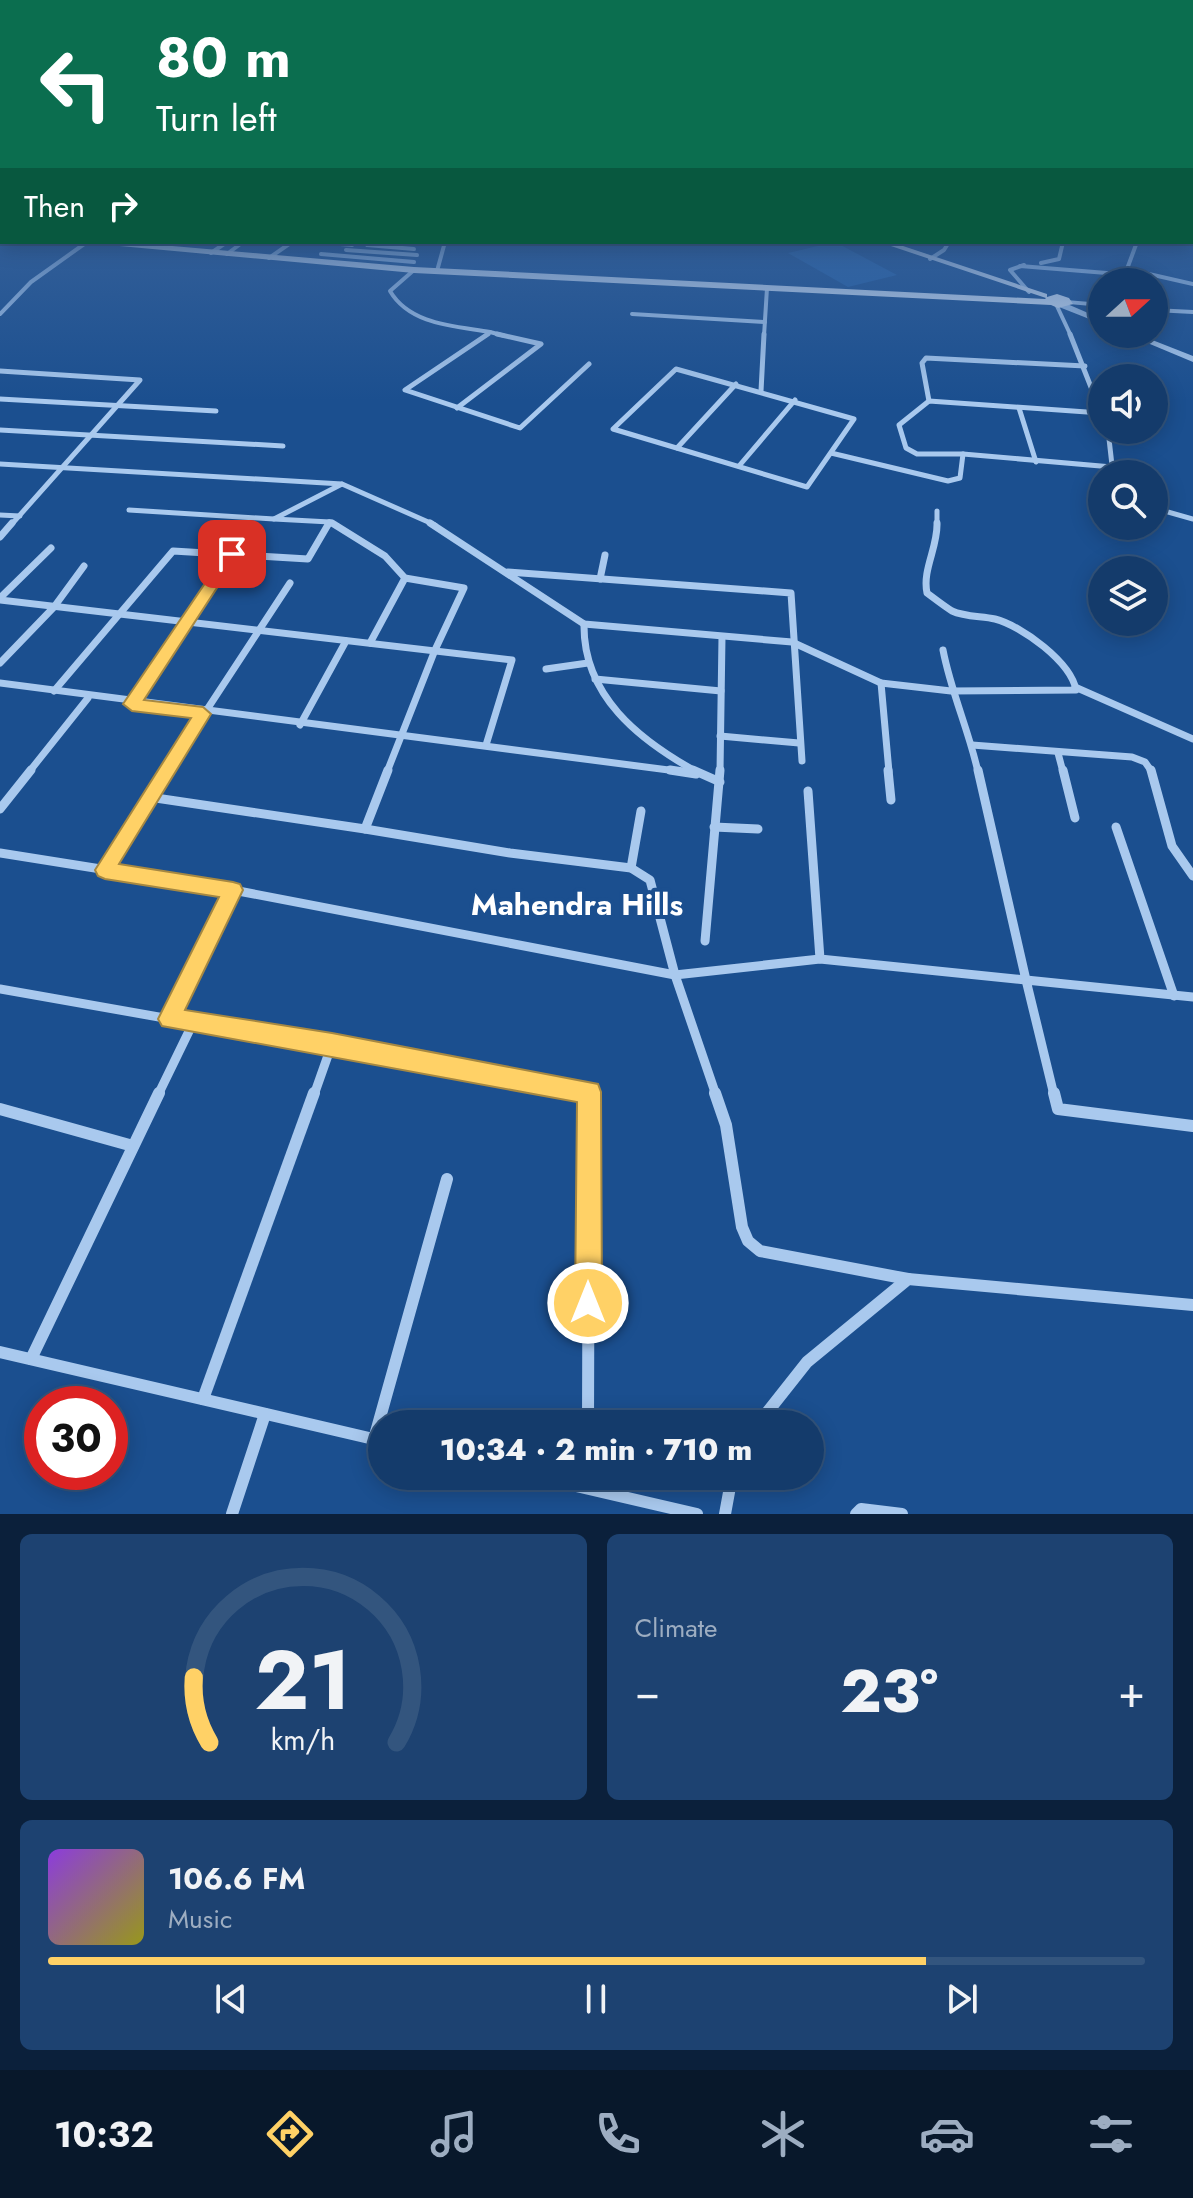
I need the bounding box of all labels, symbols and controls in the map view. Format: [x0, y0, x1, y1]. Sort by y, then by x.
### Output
text: 80 m [156, 17, 291, 98]
icon: left [24, 32, 128, 136]
text: Turn left [156, 92, 277, 144]
icon: right [101, 184, 145, 228]
text: Then [24, 185, 85, 228]
north arrow [1088, 268, 1168, 348]
map controls [1088, 268, 1168, 636]
button: sound [1088, 364, 1168, 444]
button: search [1088, 460, 1168, 540]
pin [198, 520, 266, 588]
icon: arrive [210, 532, 254, 576]
button: layers [1088, 556, 1168, 636]
district label: Mahendra Hills [471, 883, 683, 926]
position arrow [546, 1261, 630, 1345]
speed limit sign: 30 [24, 1386, 128, 1490]
text: 10:34 · 2 min · 710 m [440, 1428, 752, 1471]
text: Climate [635, 1609, 717, 1647]
text: 21 [255, 1620, 352, 1740]
text: 23° [840, 1648, 938, 1735]
text: − [635, 1660, 660, 1724]
text: + [1118, 1660, 1145, 1724]
text: km/h [271, 1719, 336, 1761]
text: 106.6 FM [168, 1857, 305, 1900]
text: Music [168, 1900, 232, 1938]
icon: previous [209, 1977, 253, 2021]
icon: pause [574, 1977, 618, 2021]
icon: next [940, 1977, 984, 2021]
icon: directions [262, 2106, 318, 2162]
icon: music [426, 2106, 482, 2162]
icon: phone [590, 2106, 646, 2162]
icon: climate [755, 2106, 811, 2162]
icon: car [919, 2106, 975, 2162]
icon: filters [1083, 2106, 1139, 2162]
text: 10:32 [54, 2108, 154, 2160]

